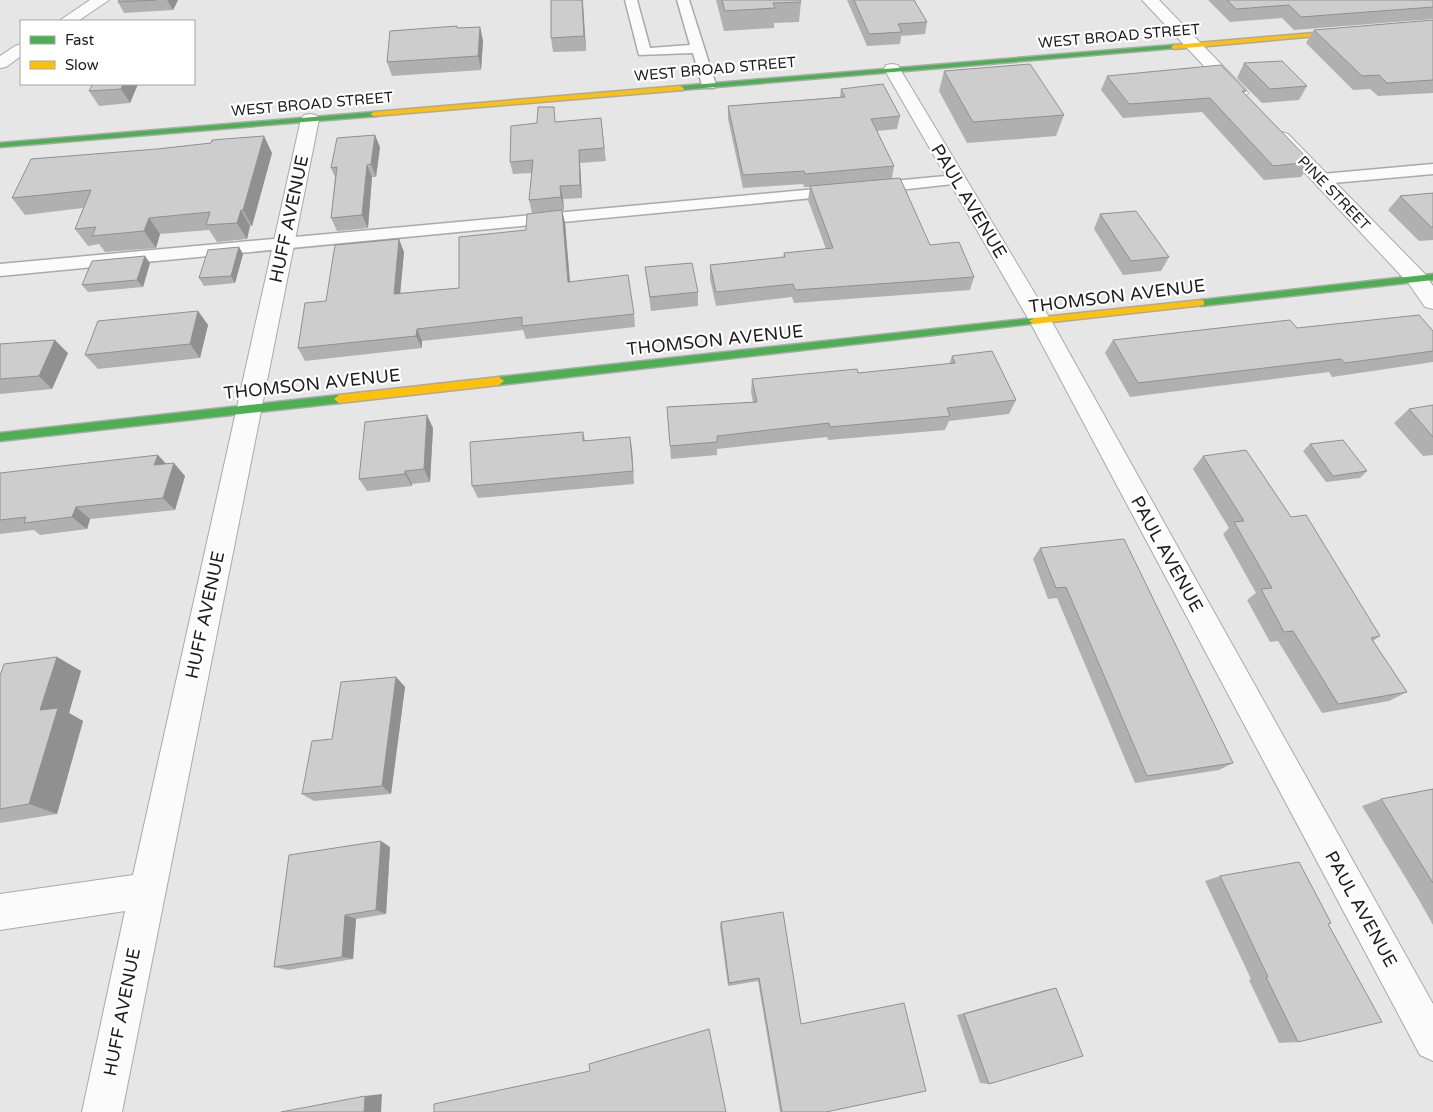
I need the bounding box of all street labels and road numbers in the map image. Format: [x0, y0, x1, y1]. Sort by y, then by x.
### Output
street label: WEST BROAD STREET [1037, 20, 1201, 52]
street label: WEST BROAD STREET [633, 53, 797, 85]
street label: WEST BROAD STREET [230, 88, 394, 120]
street label: PAUL AVENUE [926, 140, 1012, 262]
street label: PINE STREET [1294, 152, 1374, 234]
street label: HUFF AVENUE [265, 153, 313, 285]
street label: THOMSON AVENUE [1028, 274, 1206, 318]
street label: THOMSON AVENUE [626, 320, 804, 360]
street label: THOMSON AVENUE [223, 364, 401, 404]
street label: PAUL AVENUE [1126, 492, 1208, 616]
street label: HUFF AVENUE [181, 549, 229, 681]
street label: PAUL AVENUE [1320, 847, 1402, 971]
street label: HUFF AVENUE [99, 946, 145, 1078]

